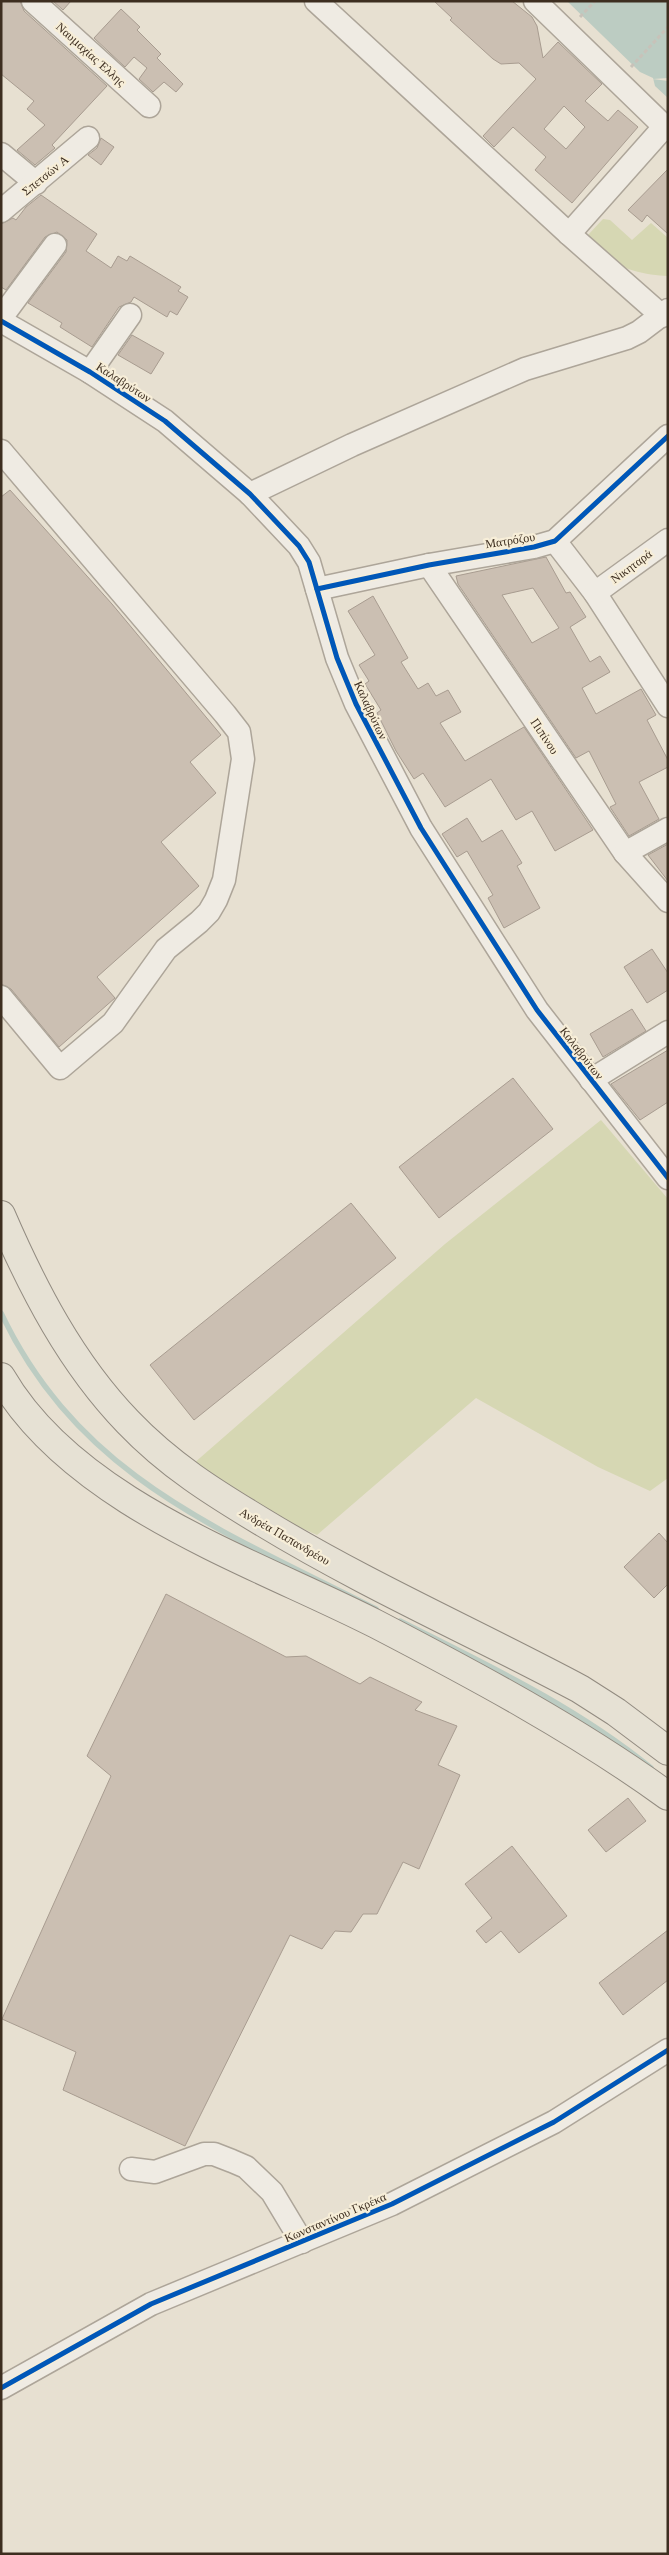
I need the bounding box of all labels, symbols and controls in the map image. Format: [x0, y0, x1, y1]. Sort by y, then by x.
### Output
street label: Ναυμαχίας Έλλης [53, 19, 129, 89]
street label: Σπετσών Α [19, 152, 72, 198]
street label: Καλαβρύτων [94, 359, 155, 406]
street label: Ματρόζου [484, 529, 536, 551]
street label: Νικηταρά [607, 546, 655, 586]
street label: Καλαβρύτων [351, 678, 391, 742]
street label: Πιπίνου [528, 715, 562, 757]
street label: Καλαβρύτων [557, 1024, 608, 1083]
street label: Ανδρέα Παπανδρέου [237, 1504, 333, 1568]
street label: Κωνσταντίνου Γκρέκα [282, 2189, 389, 2245]

